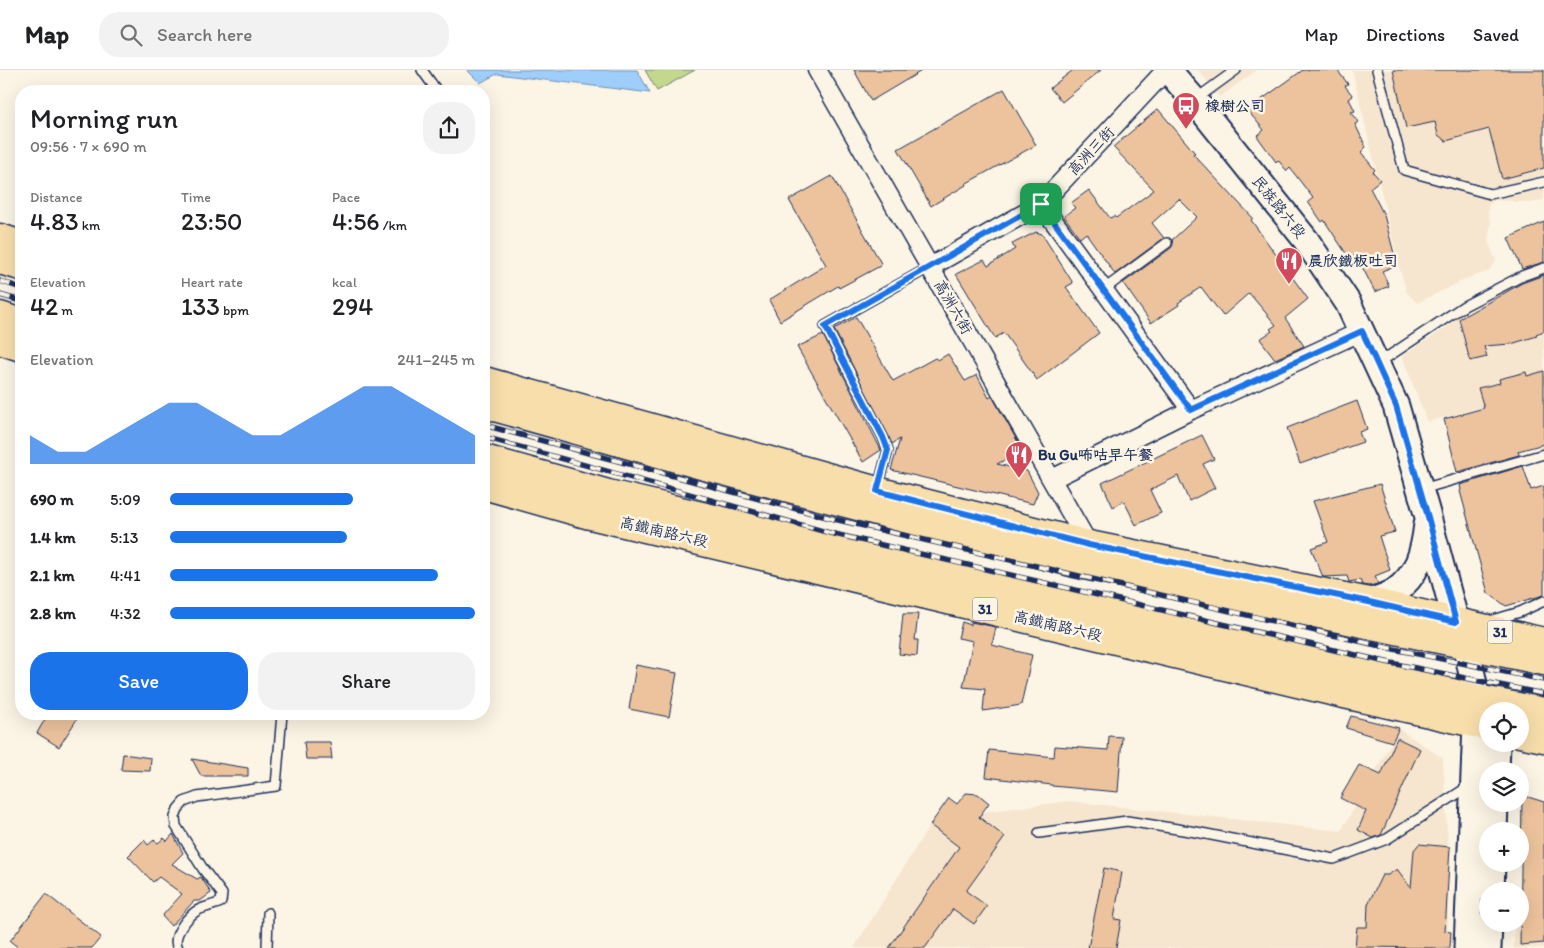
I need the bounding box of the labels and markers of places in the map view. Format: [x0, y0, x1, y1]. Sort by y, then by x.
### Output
bus stop icon: 橡樹公司 [1171, 91, 1201, 130]
place label: 橡樹公司 [1205, 97, 1265, 115]
pin [1020, 183, 1062, 225]
restaurant icon: 晨欣鐵板吐司 [1274, 246, 1304, 285]
place label: 晨欣鐵板吐司 [1308, 252, 1398, 270]
restaurant icon: Bu Gu咘咕早午餐 [1004, 440, 1034, 479]
place label: Bu Gu咘咕早午餐 [1038, 446, 1153, 464]

